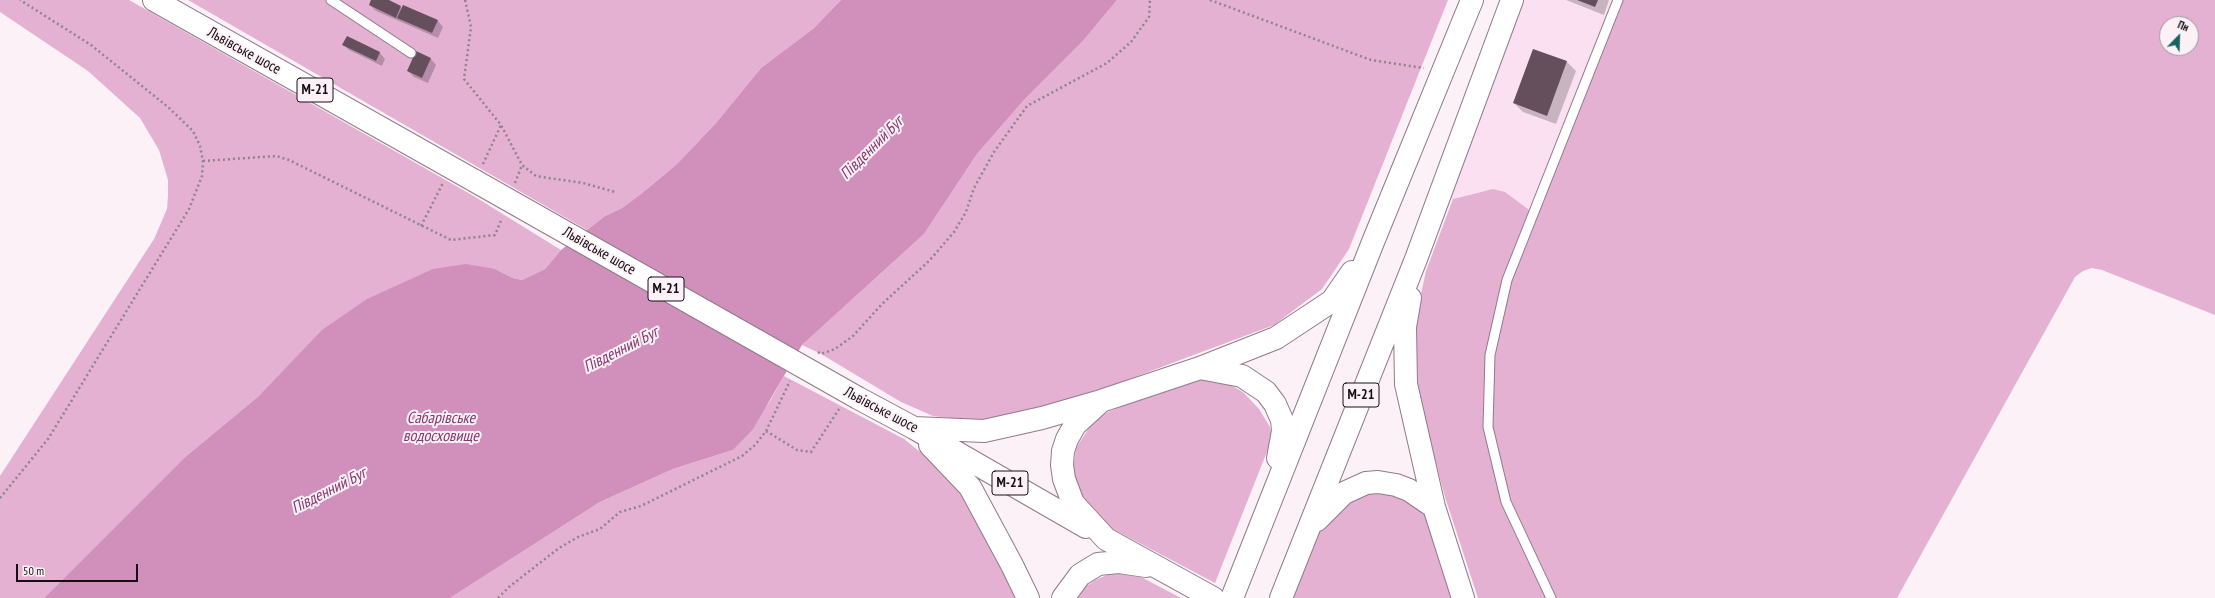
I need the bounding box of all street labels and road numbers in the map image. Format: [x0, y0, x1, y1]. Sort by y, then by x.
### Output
street label: Львівське шосе [204, 23, 284, 79]
road number: М-21 [297, 78, 333, 102]
street label: Львівське шосе [559, 223, 639, 279]
road number: М-21 [648, 277, 684, 301]
street label: Львівське шосе [841, 383, 921, 437]
road number: М-21 [1343, 383, 1379, 407]
road number: М-21 [992, 471, 1028, 495]

